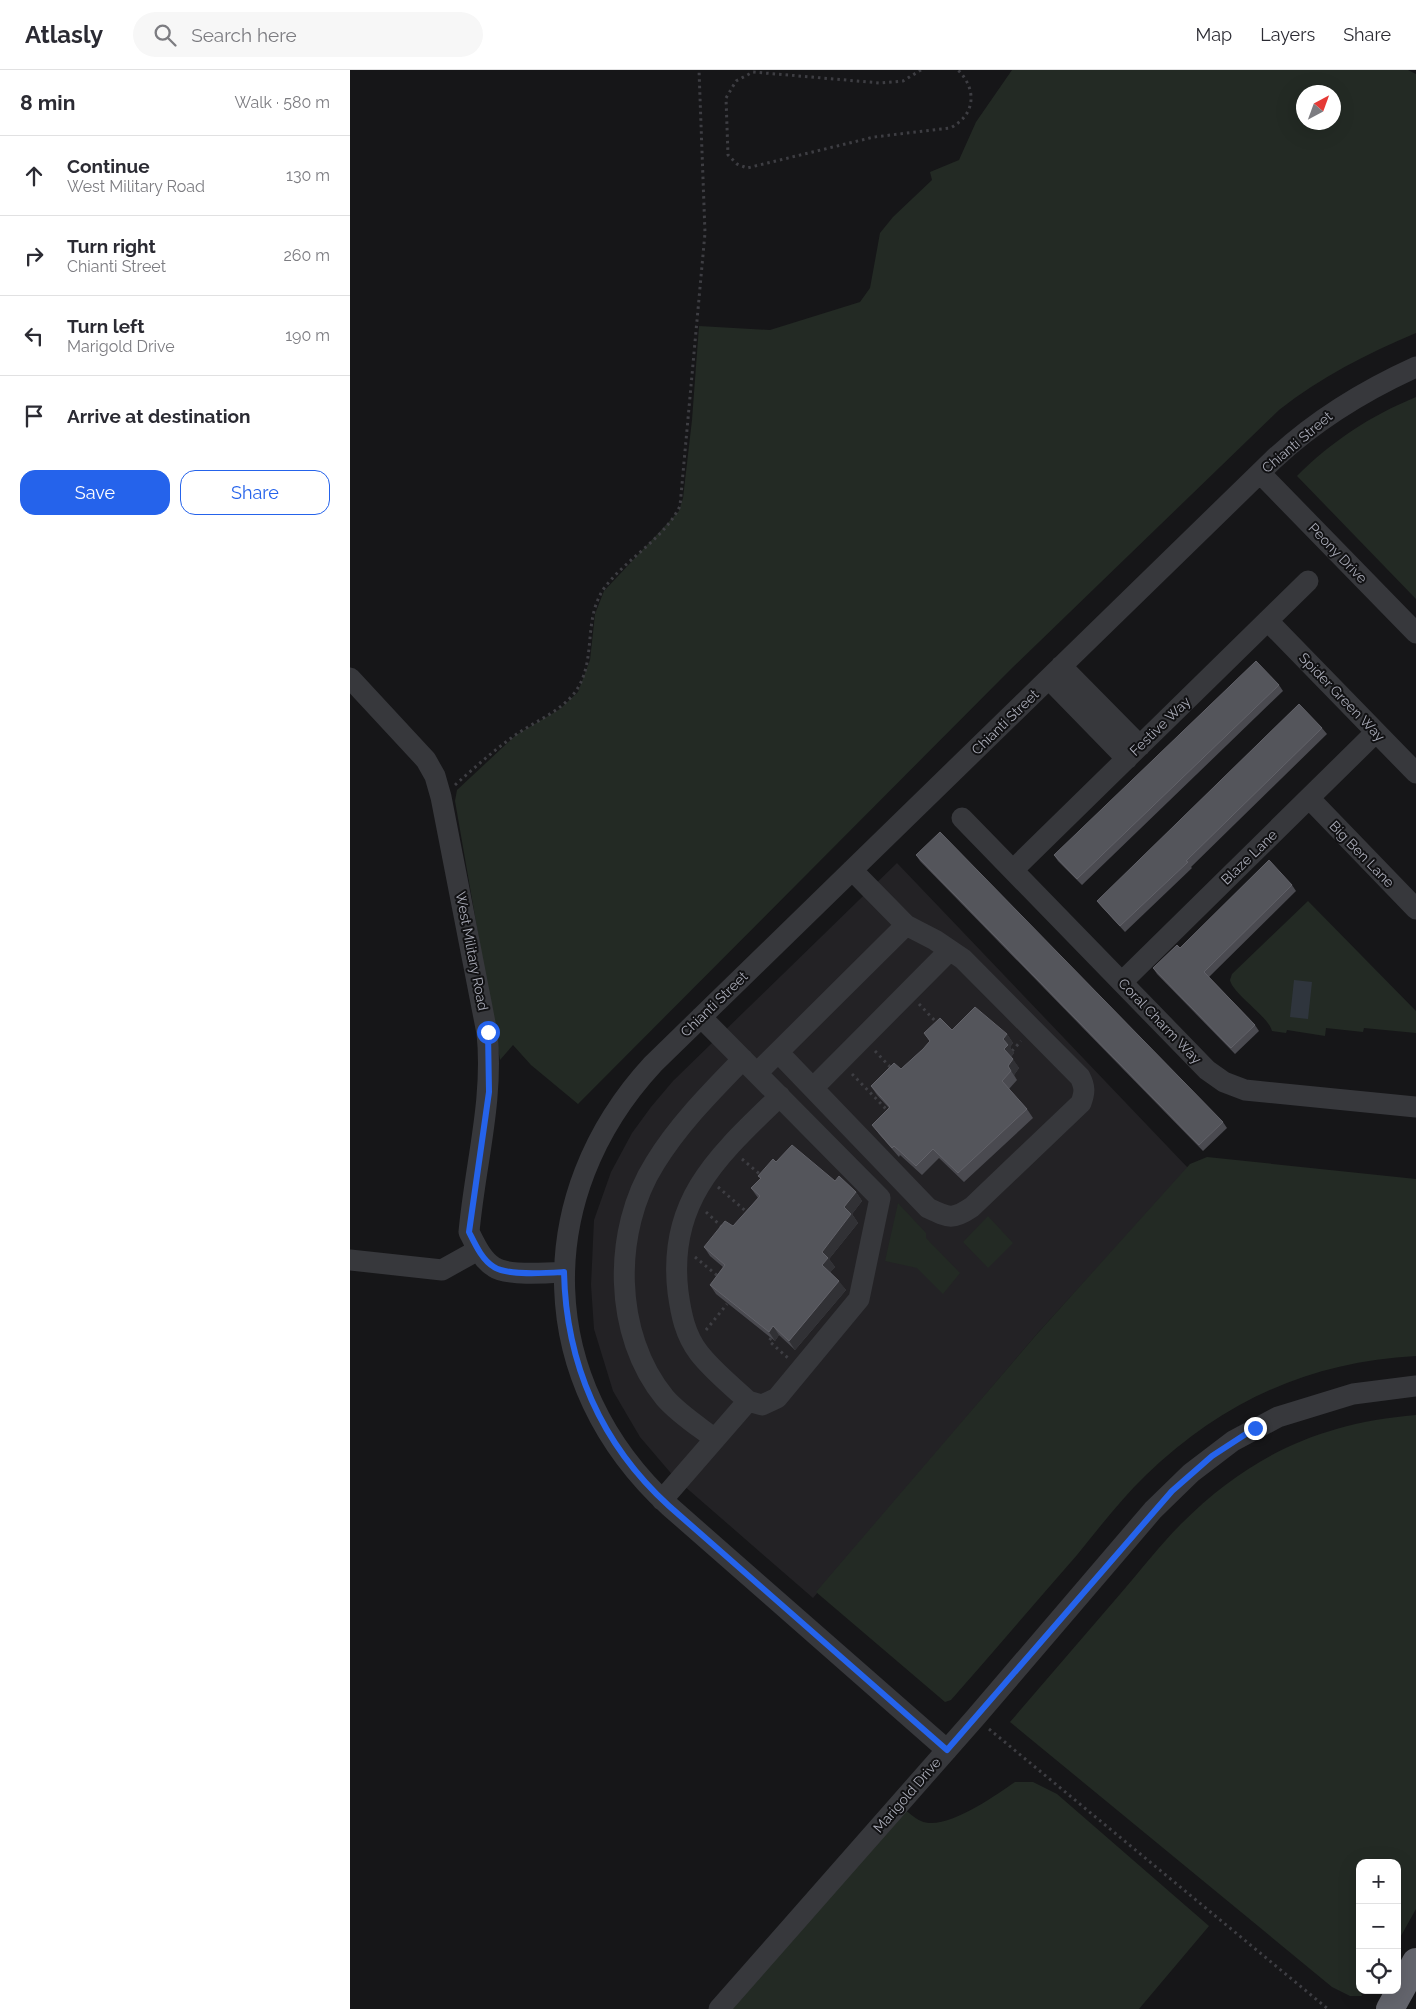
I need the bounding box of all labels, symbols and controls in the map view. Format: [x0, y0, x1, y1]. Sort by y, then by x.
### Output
search box [133, 12, 483, 57]
text: Atlasly [25, 20, 103, 49]
icon: search [151, 21, 179, 49]
text: Search here [191, 24, 297, 46]
text: Map [1196, 24, 1232, 45]
text: Layers [1260, 24, 1315, 45]
text: Share [1343, 24, 1391, 45]
north arrow [1296, 85, 1341, 130]
text: 8 min [20, 90, 75, 115]
text: Walk · 580 m [235, 93, 330, 112]
text: Continue [67, 155, 150, 177]
icon: ahead [20, 162, 48, 190]
text: 130 m [286, 166, 330, 185]
text: West Military Road [67, 177, 205, 196]
text: Turn right [67, 235, 156, 257]
icon: right [20, 242, 48, 270]
text: 260 m [283, 246, 330, 265]
text: Chianti Street [67, 257, 166, 276]
text: Turn left [67, 315, 144, 337]
icon: left [20, 322, 48, 350]
text: 190 m [285, 326, 330, 345]
text: Marigold Drive [67, 337, 175, 356]
icon: arrive [20, 402, 48, 430]
text: Arrive at destination [67, 405, 251, 427]
street label: Chianti Street [1259, 408, 1336, 476]
button: Save [20, 470, 170, 515]
button: Share [180, 470, 330, 515]
street label: Peony Drive [1305, 520, 1371, 586]
street label: Spider Green Way [1296, 650, 1389, 745]
street label: Chianti Street [968, 686, 1042, 758]
street label: Festive Way [1126, 693, 1194, 759]
street label: Big Ben Lane [1326, 817, 1398, 891]
street label: Blaze Lane [1218, 826, 1280, 888]
street label: West Military Road [453, 890, 491, 1012]
street label: Chianti Street [677, 968, 751, 1040]
street label: Coral Charm Way [1115, 975, 1205, 1067]
route start [477, 1021, 500, 1044]
route end [1244, 1417, 1267, 1440]
street label: Marigold Drive [870, 1754, 944, 1836]
map controls [1356, 1859, 1401, 1994]
button: + [1356, 1859, 1401, 1904]
button: − [1356, 1904, 1401, 1949]
button: locate [1356, 1949, 1401, 1994]

